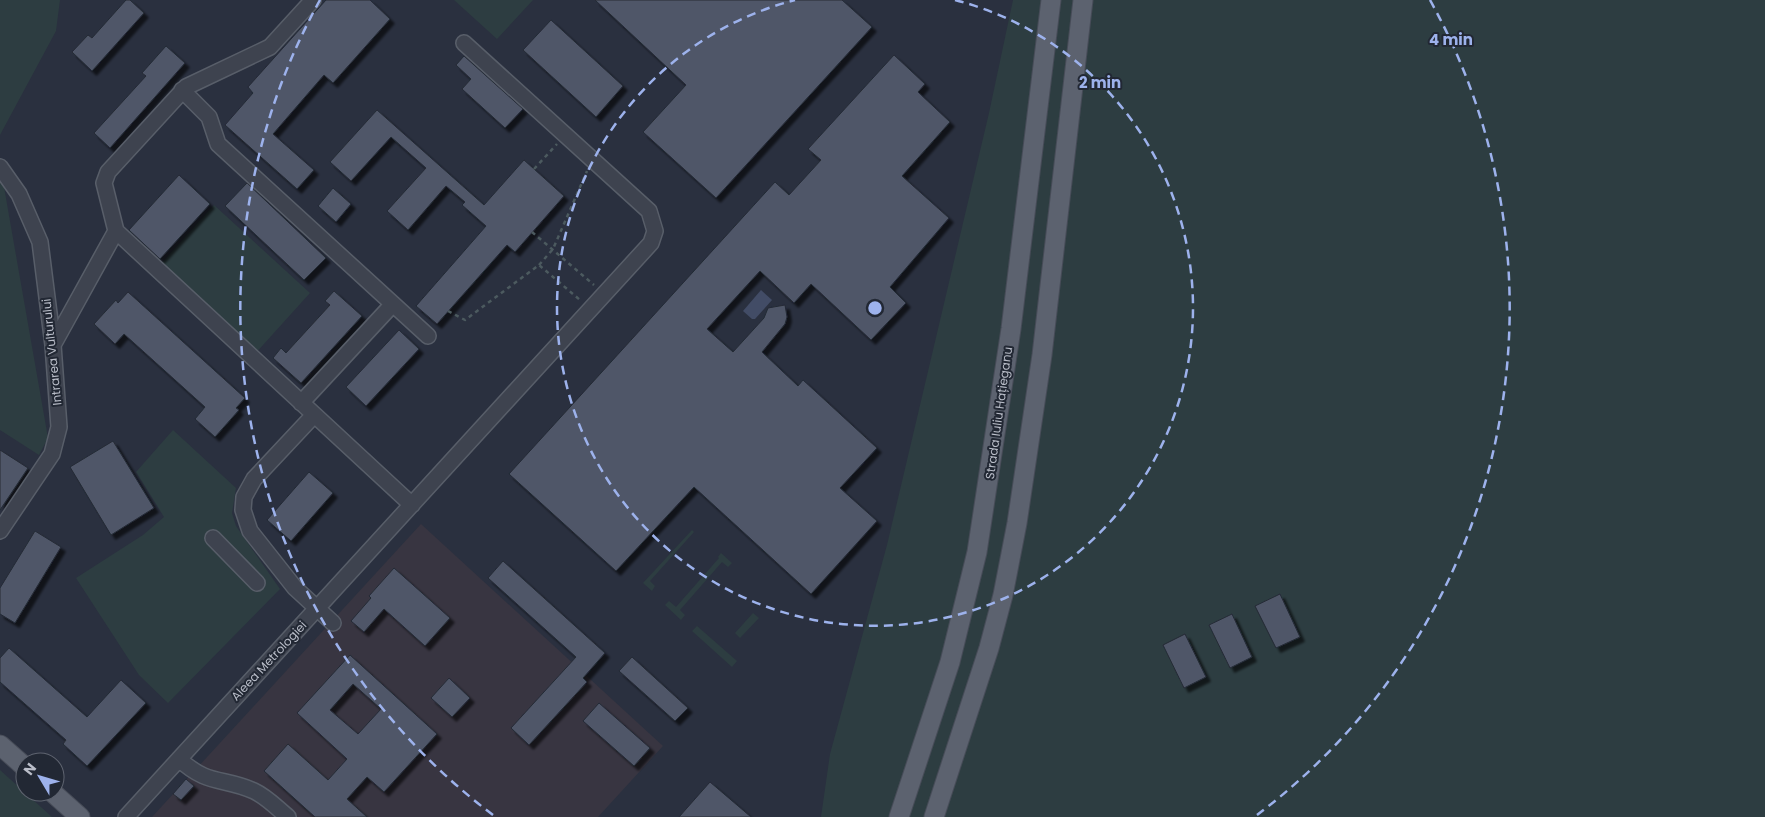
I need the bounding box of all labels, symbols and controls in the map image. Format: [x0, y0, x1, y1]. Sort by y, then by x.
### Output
text: 4 min [1429, 29, 1473, 50]
text: 2 min [1079, 72, 1121, 93]
street label: Intrarea Vulturului [37, 298, 66, 406]
centre of rings [866, 299, 884, 317]
street label: Strada Iuliu Hațieganu [981, 346, 1016, 480]
street label: Aleea Metrologiei [227, 617, 310, 704]
north arrow [15, 752, 65, 802]
text: N [19, 759, 41, 779]

